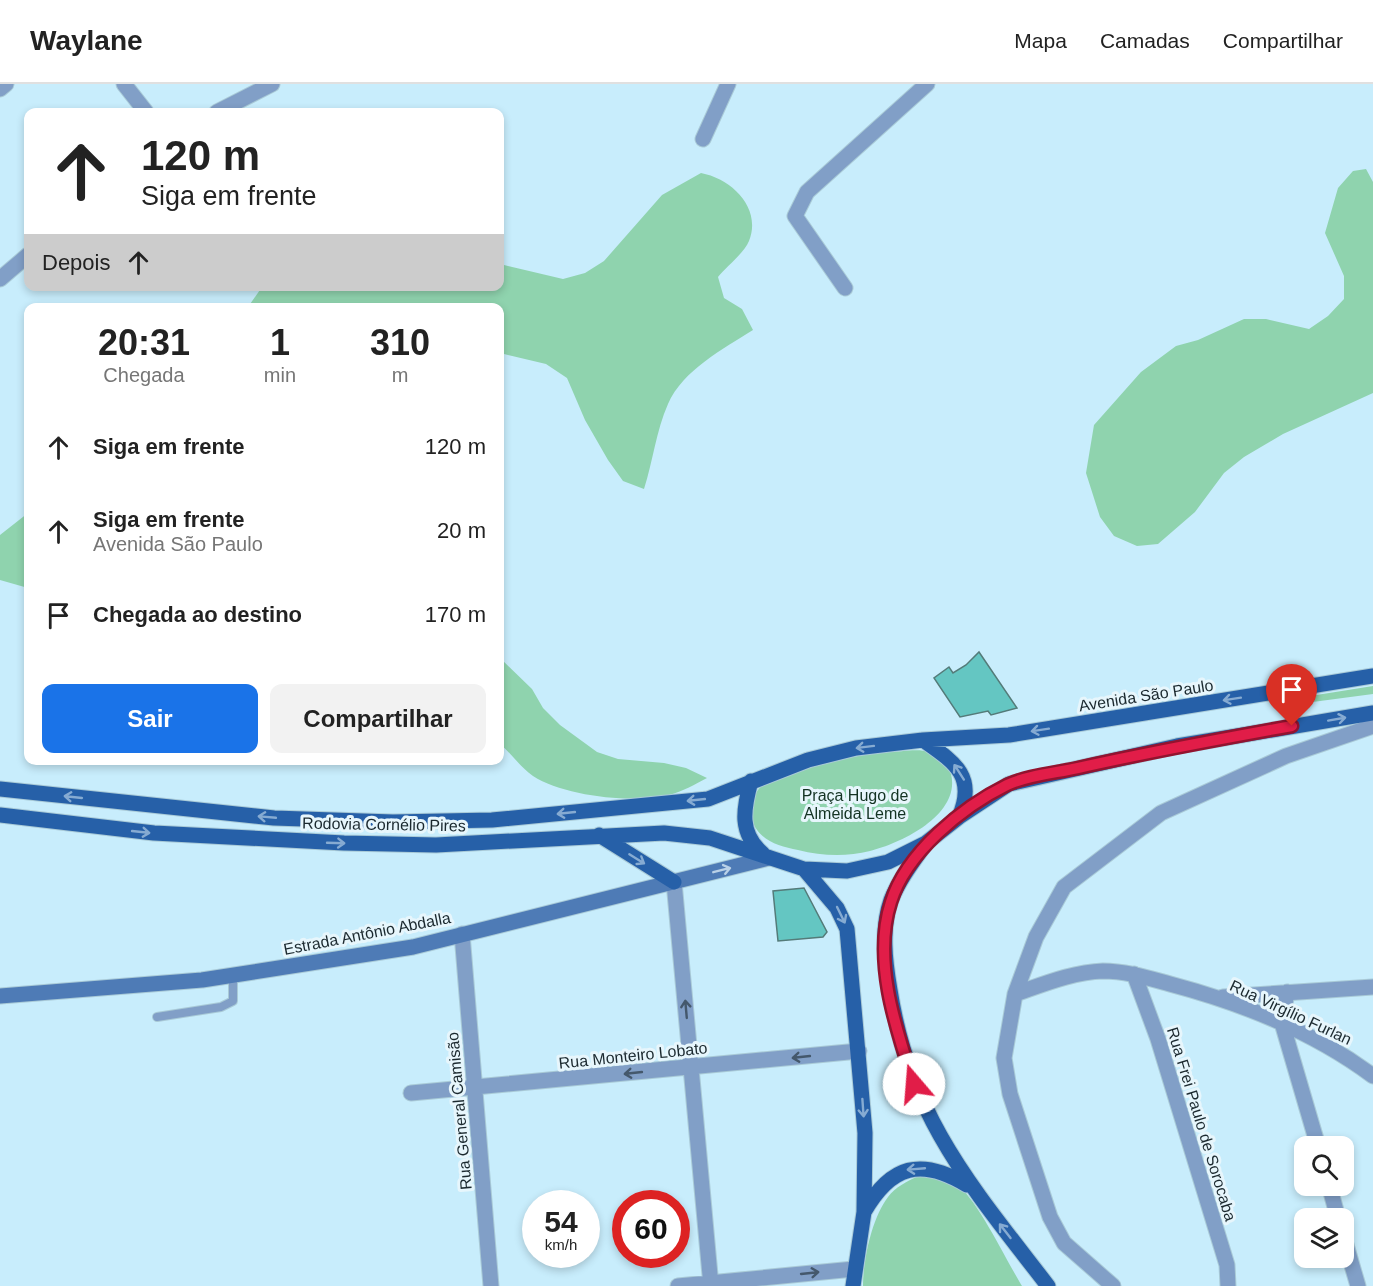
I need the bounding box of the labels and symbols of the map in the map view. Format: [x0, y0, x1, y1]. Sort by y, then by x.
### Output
pin [1266, 664, 1317, 726]
street label: Avenida São Paulo [1078, 676, 1215, 715]
one-way arrow [1223, 693, 1243, 704]
one-way arrow [1327, 713, 1346, 724]
one-way arrow [1031, 725, 1050, 736]
one-way arrow [856, 741, 876, 752]
one-way arrow [952, 764, 964, 781]
park label: Praça Hugo de Almeida Leme [802, 787, 908, 822]
one-way arrow [63, 791, 83, 802]
one-way arrow [687, 795, 706, 806]
one-way arrow [557, 808, 577, 819]
one-way arrow [257, 811, 277, 822]
street label: Rodovia Cornélio Pires [302, 815, 466, 834]
one-way arrow [131, 826, 151, 837]
one-way arrow [326, 837, 346, 849]
one-way arrow [628, 853, 645, 865]
one-way arrow [712, 864, 731, 876]
one-way arrow [835, 905, 847, 923]
street label: Estrada Antônio Abdalla [282, 909, 452, 958]
street label: Rua Virgílio Furlan [1227, 977, 1354, 1048]
one-way arrow [680, 1000, 691, 1020]
street label: Rua Frei Paulo de Sorocaba [1164, 1025, 1239, 1223]
street label: Rua General Camisão [444, 1031, 475, 1191]
street label: Rua Monteiro Lobato [558, 1039, 708, 1072]
one-way arrow [791, 1052, 811, 1063]
position arrow [882, 1052, 946, 1116]
one-way arrow [624, 1068, 644, 1079]
one-way arrow [858, 1097, 869, 1117]
one-way arrow [907, 1164, 927, 1175]
speed limit sign: 60 [612, 1190, 690, 1268]
one-way arrow [998, 1223, 1011, 1239]
one-way arrow [800, 1267, 820, 1278]

